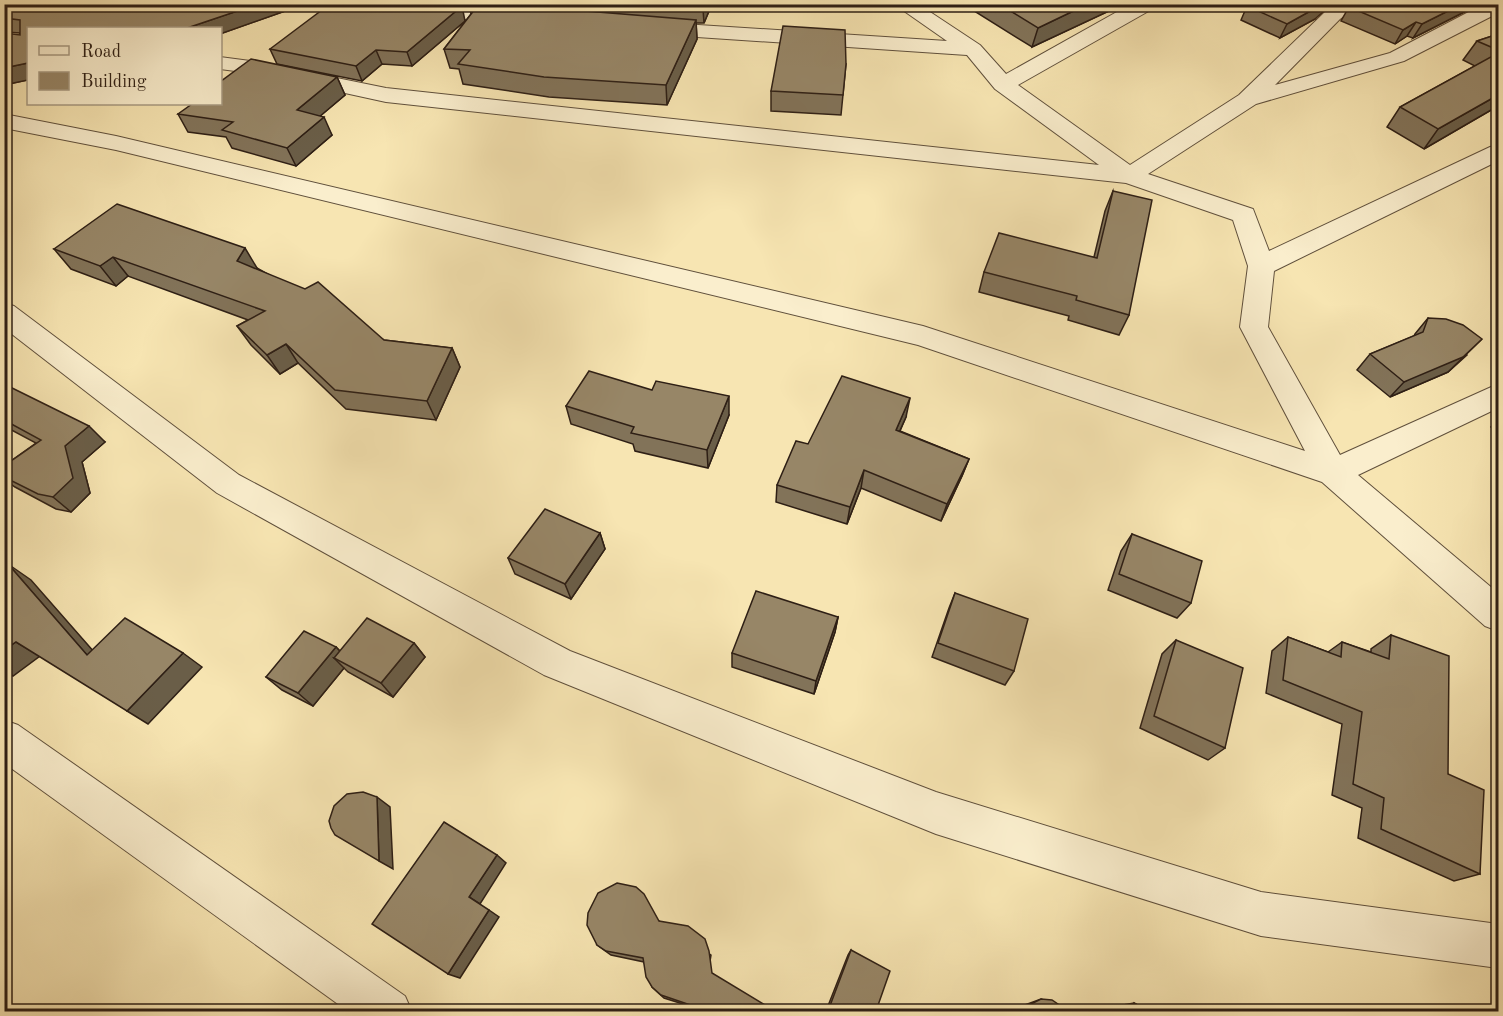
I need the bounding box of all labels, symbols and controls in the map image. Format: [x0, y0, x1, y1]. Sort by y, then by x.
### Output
legend [27, 27, 222, 105]
text: Road [81, 43, 121, 61]
text: Building [81, 73, 147, 91]

